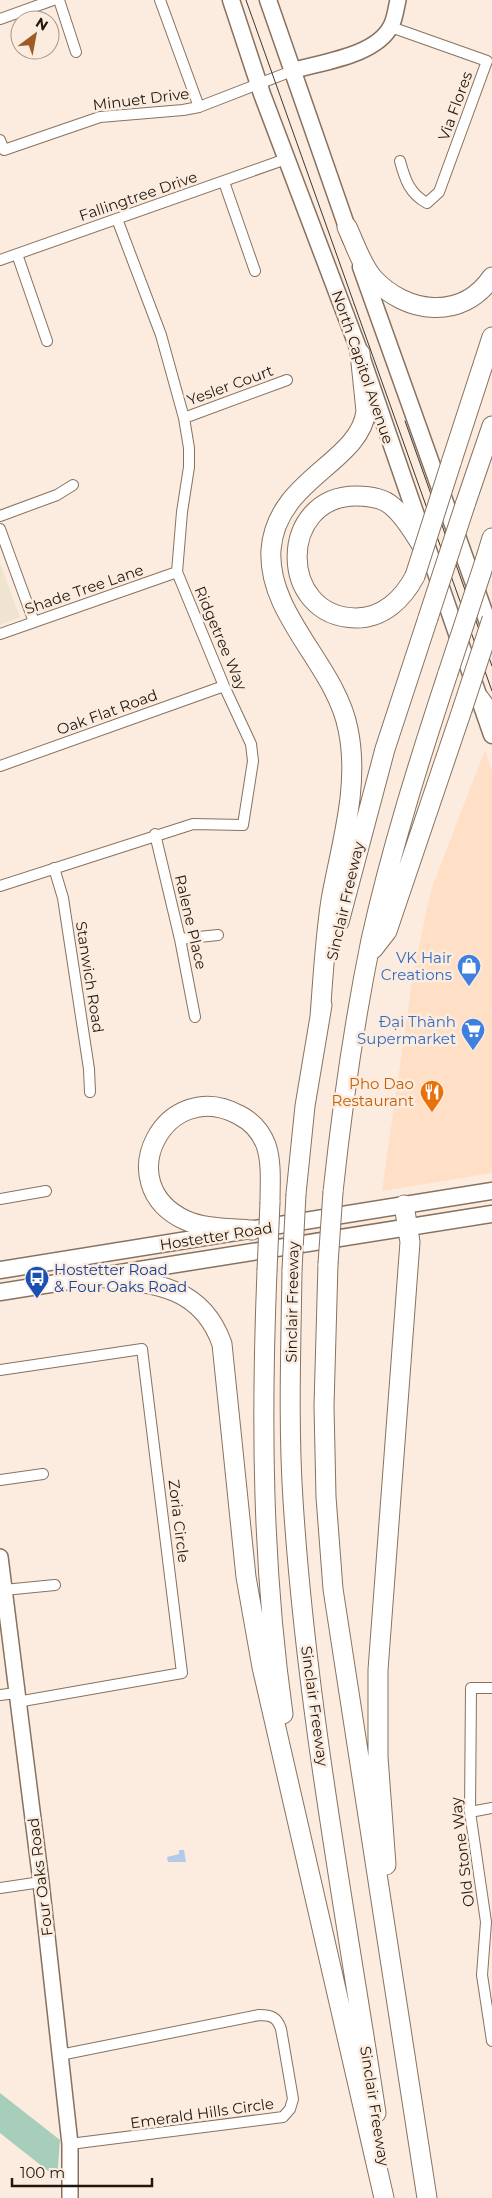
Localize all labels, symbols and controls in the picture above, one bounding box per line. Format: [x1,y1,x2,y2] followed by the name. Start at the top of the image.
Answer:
[10,10,60,60] north arrow
[32,13,51,35] text: N
[434,69,476,143] street label: Via Flores
[92,84,190,114] street label: Minuet Drive
[76,167,200,225] street label: Fallingtree Drive
[328,288,398,446] street label: North Capitol Avenue
[184,361,276,409] street label: Yesler Court
[22,560,146,618] street label: Shade Tree Lane
[191,583,252,694] street label: Ridgetree Way
[54,685,160,739] street label: Oak Flat Road
[322,839,368,962] street label: Sinclair Freeway
[171,873,211,971] street label: Ralene Place
[72,920,108,1034] street label: Stanwich Road
[381,948,452,984] place label: VK Hair Creations
[456,953,482,987] shop icon: VK Hair Creations
[357,1012,456,1048] place label: Đại Thành Supermarket
[460,1017,486,1051] supermarket icon: Đại Thành Supermarket
[332,1074,414,1110] place label: Pho Dao Restaurant
[419,1079,445,1113] restaurant icon: Pho Dao Restaurant
[158,1218,274,1254] street label: Hostetter Road
[281,1240,303,1363] street label: Sinclair Freeway
[54,1260,187,1296] place label: Hostetter Road & Four Oaks Road
[24,1265,50,1299] bus stop icon: Hostetter Road & Four Oaks Road
[164,1478,194,1564] street label: Zoria Circle
[297,1645,333,1768] street label: Sinclair Freeway
[446,1795,478,1908] street label: Old Stone Way
[23,1817,57,1937] street label: Four Oaks Road
[356,2045,394,2168] street label: Sinclair Freeway
[129,2094,275,2132] street label: Emerald Hills Circle
[12,2156,152,2188] scale bar
[20,2163,65,2182] text: 100 m

